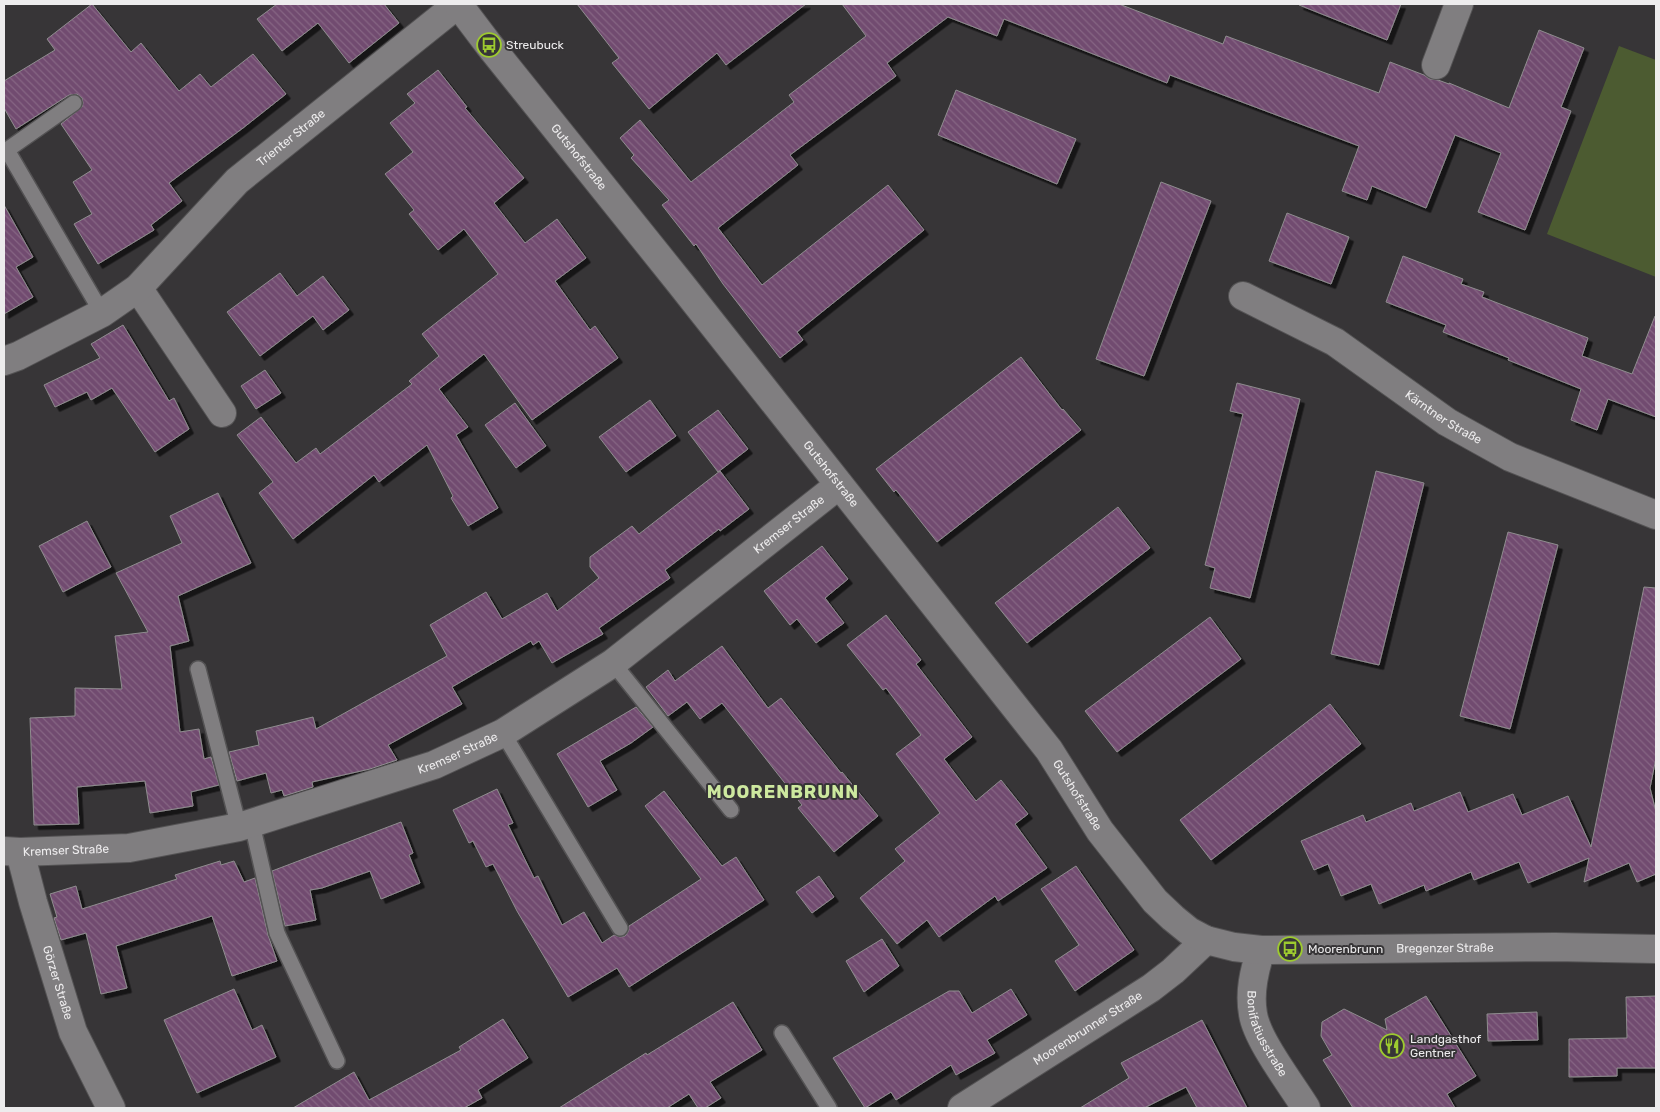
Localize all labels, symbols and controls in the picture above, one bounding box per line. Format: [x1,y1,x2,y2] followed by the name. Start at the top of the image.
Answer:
[476,32,502,58] bus stop icon: Streubuck
[506,38,565,52] place label: Streubuck
[254,106,328,169] street label: Trienter Straße
[548,121,610,193] street label: Gutshofstraße
[1402,387,1485,447] street label: Kärntner Straße
[800,438,862,510] street label: Gutshofstraße
[751,492,827,557] street label: Kremser Straße
[416,729,500,777] street label: Kremser Straße
[1050,757,1105,833] street label: Gutshofstraße
[707,781,859,803] district label: MOORENBRUNN
[23,842,110,859] street label: Kremser Straße
[1277,936,1303,962] bus stop icon: Moorenbrunn
[1396,941,1494,956] street label: Bregenzer Straße
[1308,942,1383,956] place label: Moorenbrunn
[40,944,76,1022] street label: Görzer Straße
[1031,988,1145,1068] street label: Moorenbrunner Straße
[1245,990,1290,1079] street label: Bonifatiusstraße
[1410,1032,1482,1060] place label: Landgasthof Gentner
[1379,1033,1405,1059] restaurant icon: Landgasthof Gentner

